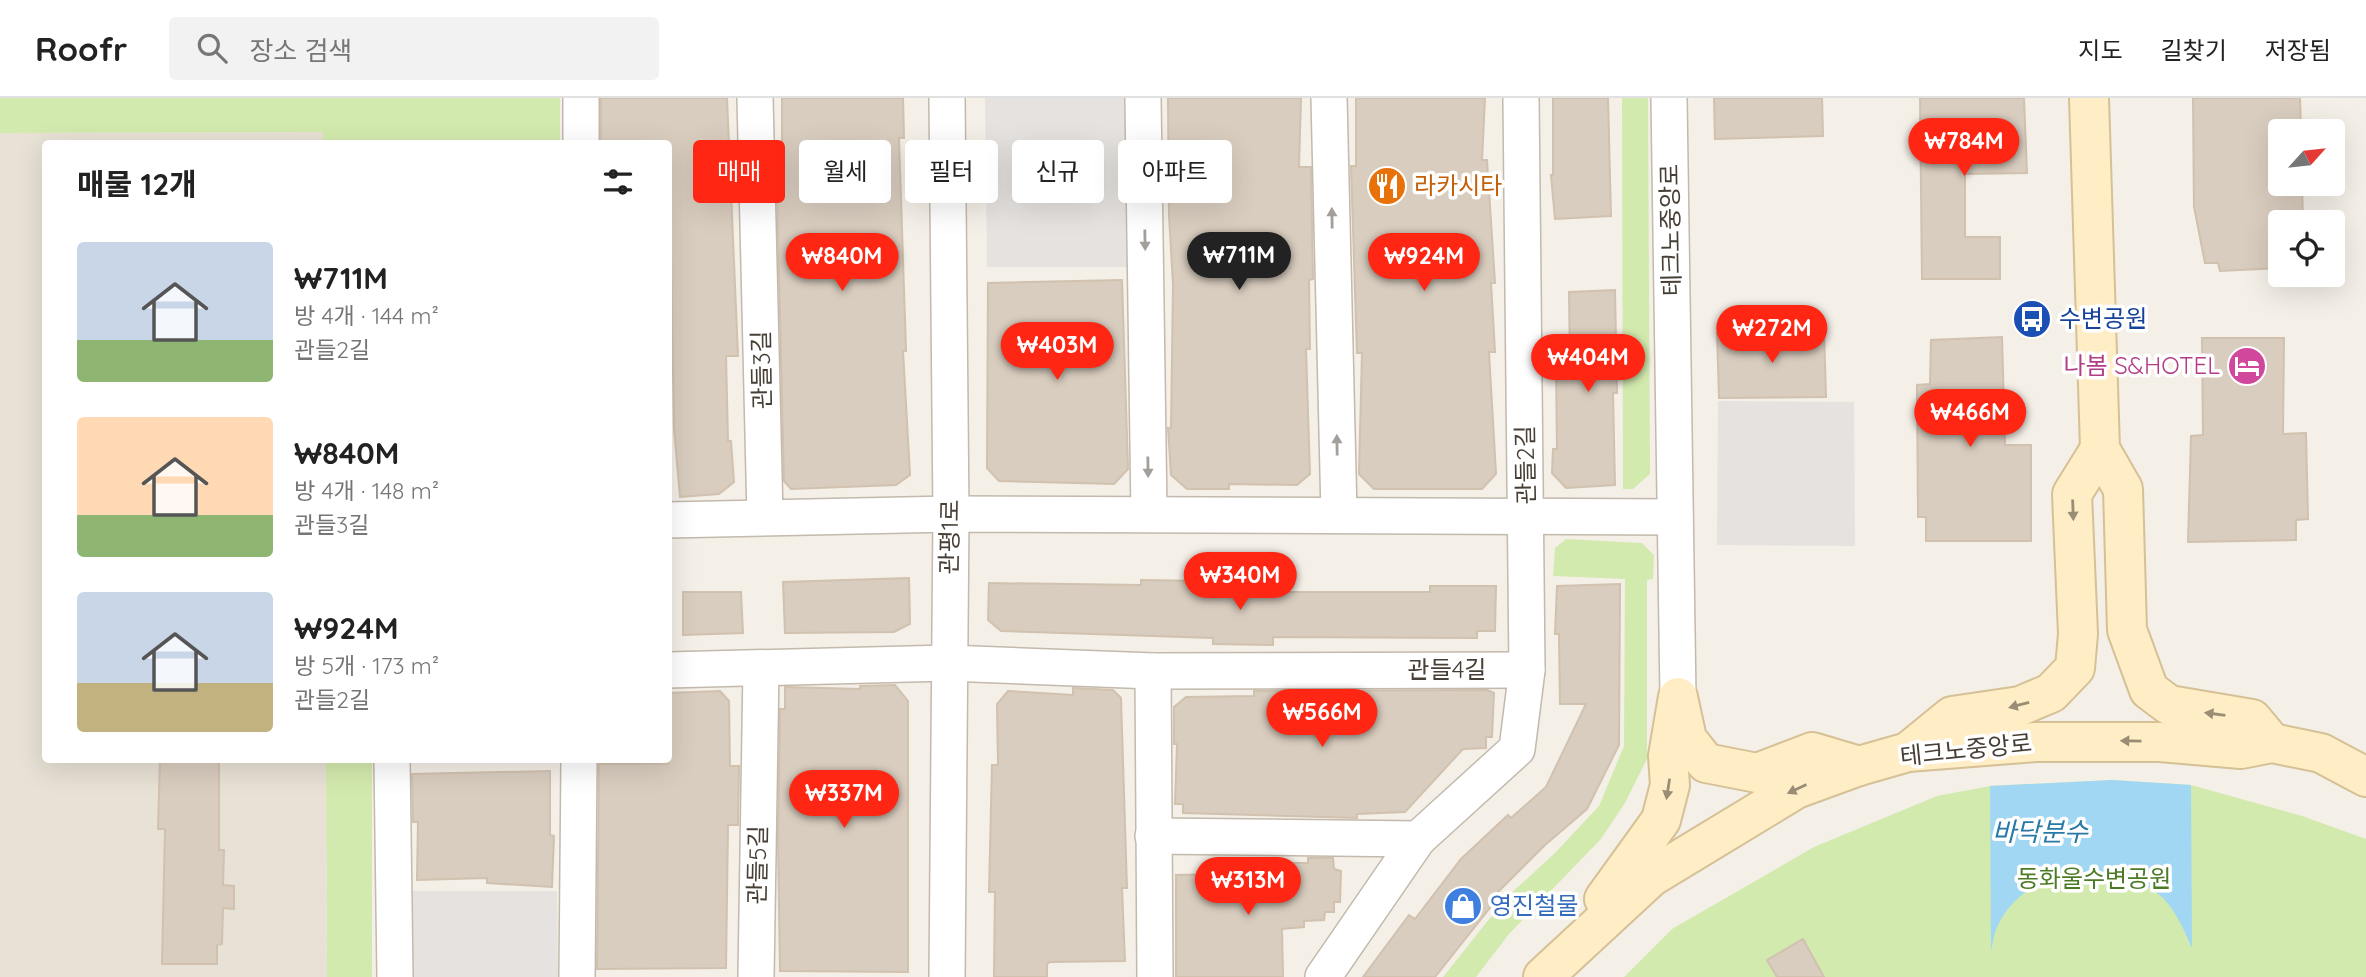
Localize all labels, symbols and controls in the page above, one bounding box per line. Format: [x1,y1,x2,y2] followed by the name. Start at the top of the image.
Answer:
[169,17,659,80] search box
[35,28,127,69] text: Roofr
[193,29,231,67] icon: search
[249,34,352,67] text: 장소 검색
[2078,35,2123,65] text: 지도
[2161,35,2227,65] text: 길찾기
[2265,35,2331,65] text: 저장됨
[1915,118,2013,178] pin: ₩784M
[2268,119,2345,196] north arrow
[2268,119,2345,287] map controls
[1924,126,2004,155] text: ₩784M
[693,140,785,203] chip: 매매
[799,140,891,203] chip: 월세
[905,140,998,203] chip: 필터
[1012,140,1104,203] chip: 신규
[1118,140,1232,203] chip: 아파트
[599,163,637,201] icon: filters
[1654,164,1686,297] street label: 테크노중앙로
[77,165,197,203] text: 매물 12개
[1366,165,1408,207] restaurant icon: 라카시타
[1414,170,1502,200] place label: 라카시타
[1326,207,1338,229] one-way arrow
[2268,210,2345,287] button: locate
[1139,229,1151,251] one-way arrow
[1190,232,1288,292] pin: ₩711M
[793,234,891,293] pin: ₩840M
[1375,234,1473,293] pin: ₩924M
[1203,240,1275,269] text: ₩711M
[802,241,882,270] text: ₩840M
[1384,241,1464,270] text: ₩924M
[294,259,388,297] text: ₩711M
[133,270,217,354] icon: home
[2011,298,2053,340] bus stop icon: 수변공원
[294,301,439,330] text: 방 4개 · 144 m²
[2059,303,2147,333] place label: 수변공원
[1723,306,1821,365] pin: ₩272M
[1732,313,1812,342] text: ₩272M
[1008,322,1106,382] pin: ₩403M
[745,330,777,410] street label: 관들3길
[1017,330,1097,359] text: ₩403M
[1539,334,1637,394] pin: ₩404M
[294,335,370,364] text: 관들2길
[1547,342,1629,371] text: ₩404M
[2226,345,2268,387] hotel icon: 나봄 S&HOTEL
[2063,350,2220,380] place label: 나봄 S&HOTEL
[1921,390,2019,449] pin: ₩466M
[1930,397,2010,426] text: ₩466M
[1509,425,1541,505] street label: 관들2길
[294,434,399,472] text: ₩840M
[1332,434,1343,456] one-way arrow
[133,445,217,529] icon: home
[1143,456,1154,478] one-way arrow
[294,476,439,505] text: 방 4개 · 148 m²
[933,499,965,575] street label: 관평1로
[2067,499,2078,521] one-way arrow
[294,510,370,539] text: 관들3길
[1191,552,1289,612] pin: ₩340M
[1200,560,1280,589] text: ₩340M
[294,609,399,647] text: ₩924M
[133,620,217,704] icon: home
[294,651,439,680] text: 방 5개 · 173 m²
[1408,654,1486,684] street label: 관들4길
[294,685,370,714] text: 관들2길
[1273,690,1371,749] pin: ₩566M
[1282,697,1362,726] text: ₩566M
[2008,700,2029,710] one-way arrow
[2204,709,2226,720] one-way arrow
[1898,727,2033,771] street label: 테크노중앙로
[2120,735,2142,747] one-way arrow
[795,770,893,830] pin: ₩337M
[805,778,883,807] text: ₩337M
[1662,778,1673,800] one-way arrow
[1787,784,1807,795] one-way arrow
[1992,815,2089,848] water label: 바닥분수
[741,825,773,905] street label: 관들5길
[1199,858,1297,917] pin: ₩313M
[2017,863,2171,893] park label: 동화울수변공원
[1211,865,1285,894] text: ₩313M
[1442,885,1484,927] shop icon: 영진철물
[1490,890,1578,920] place label: 영진철물

